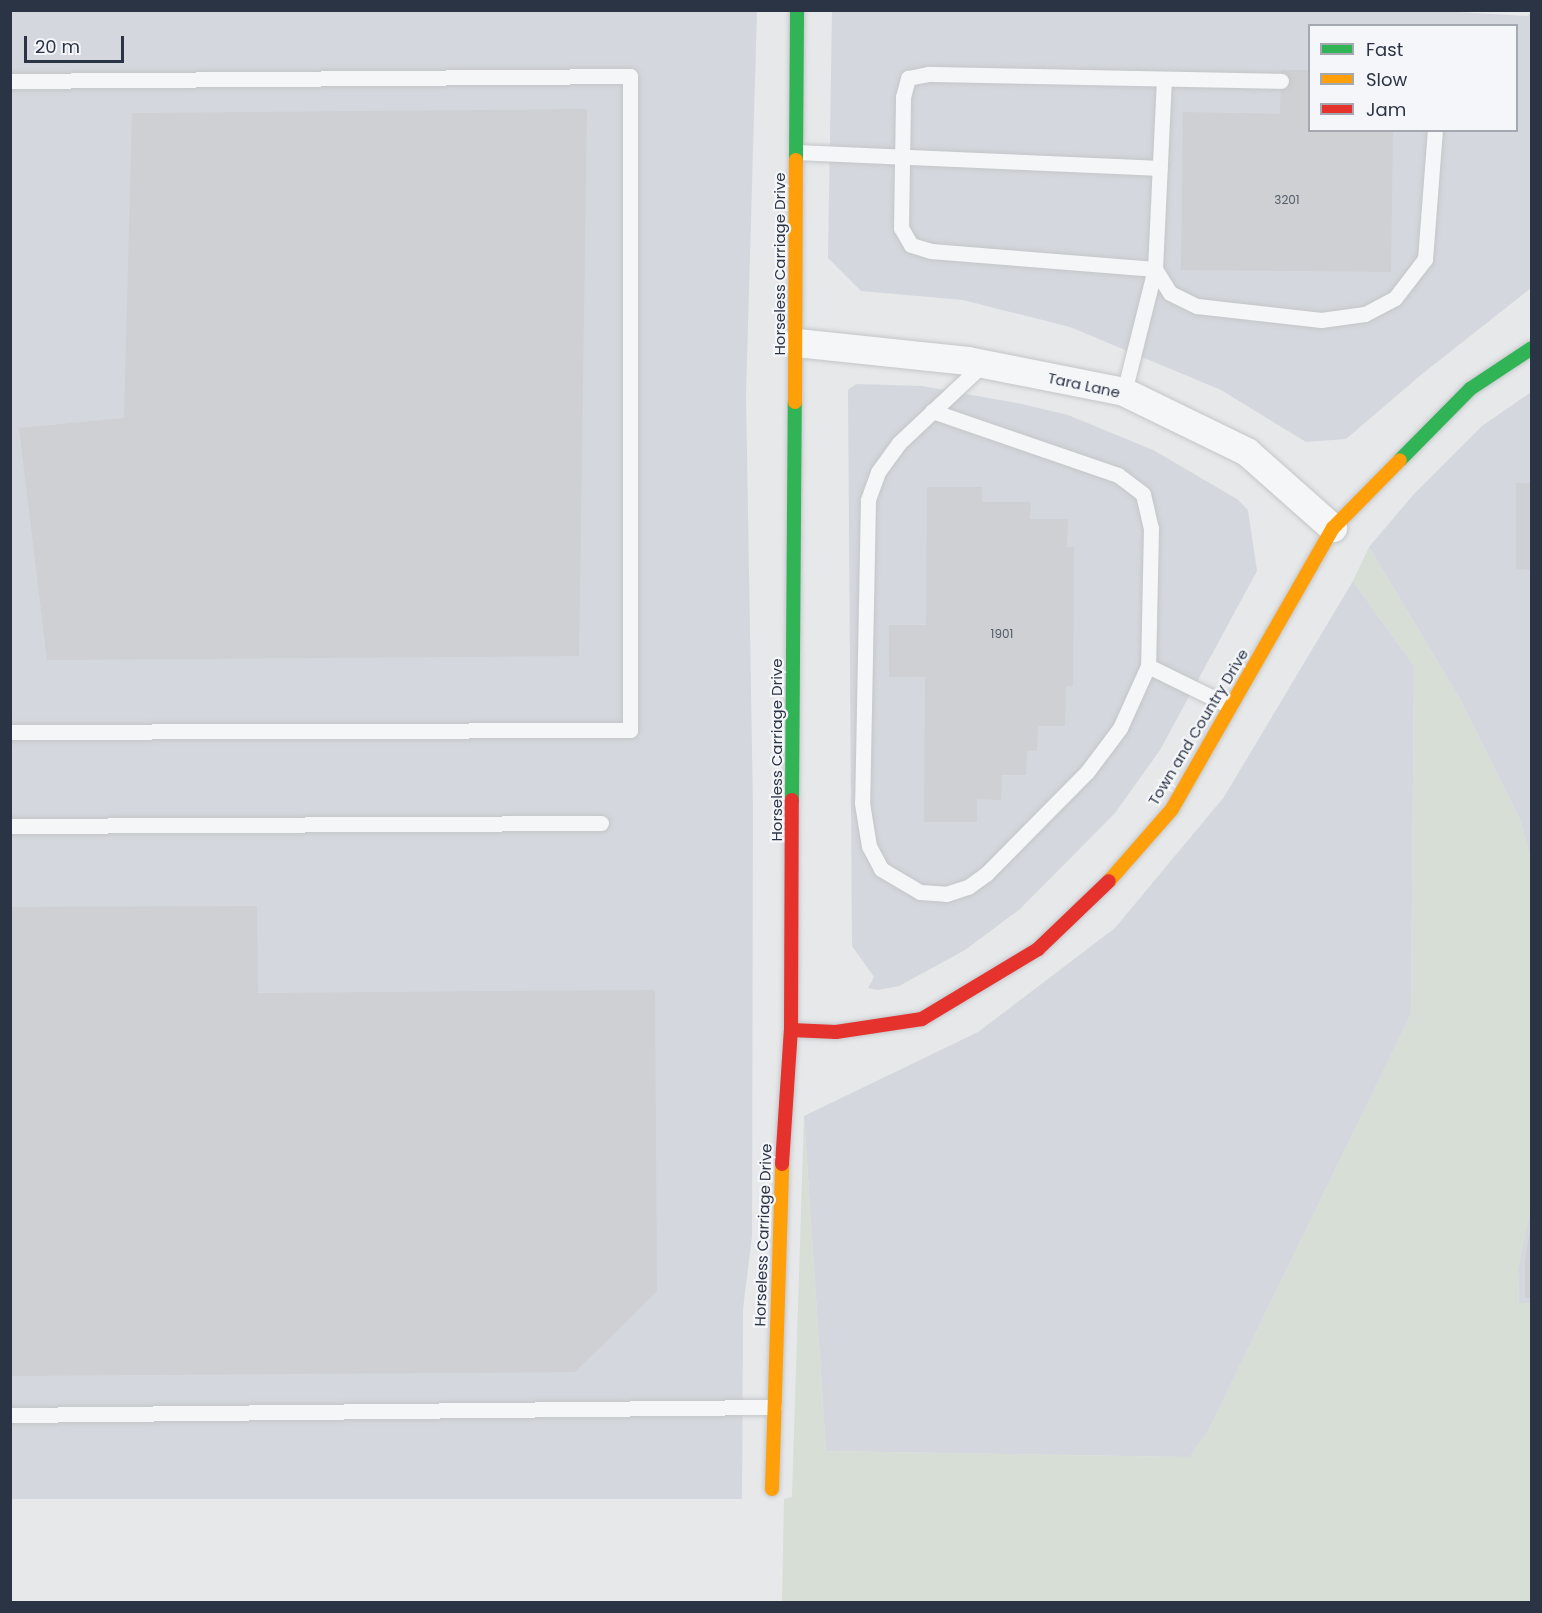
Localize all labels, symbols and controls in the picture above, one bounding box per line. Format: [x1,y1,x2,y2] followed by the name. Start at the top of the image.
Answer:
[27,24,128,62] scale bar
[1308,24,1518,132] legend
[35,34,80,59] text: 20 m
[1366,37,1403,62] text: Fast
[1366,67,1407,92] text: Slow
[1366,97,1406,122] text: Jam
[771,172,789,356] street label: Horseless Carriage Drive
[1274,193,1300,207] house number: 3201
[1046,369,1122,401] street label: Tara Lane
[991,627,1013,641] house number: 1901
[1144,646,1252,808] street label: Town and Country Drive
[768,658,786,842] street label: Horseless Carriage Drive
[751,1143,775,1327] street label: Horseless Carriage Drive

